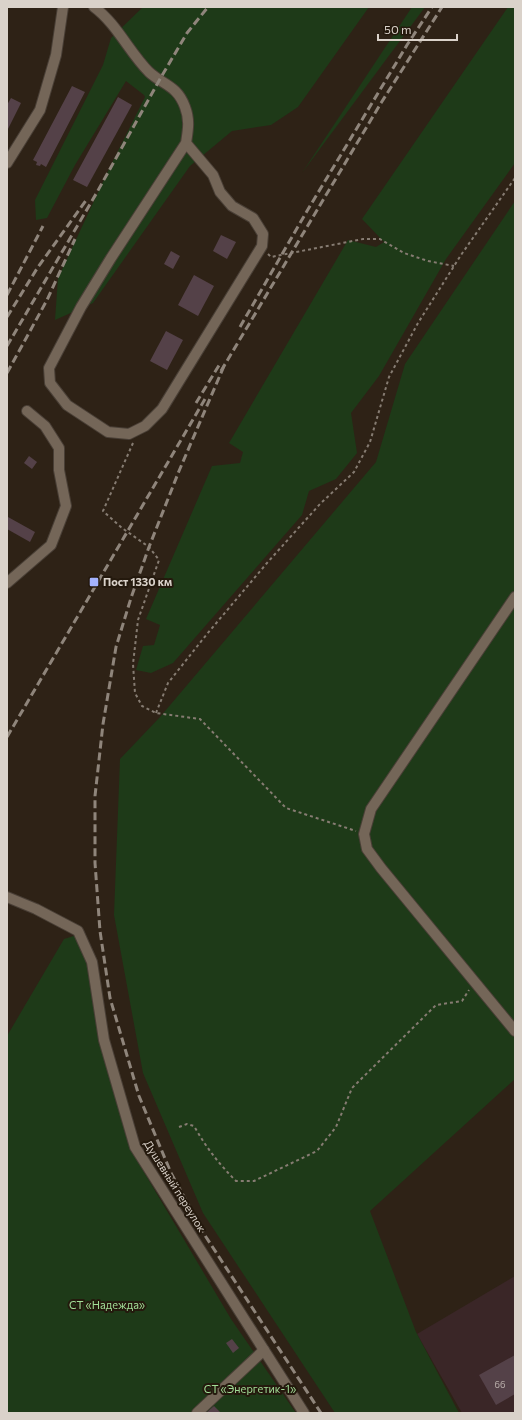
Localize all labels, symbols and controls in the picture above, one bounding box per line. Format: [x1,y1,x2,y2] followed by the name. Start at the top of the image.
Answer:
[378,16,457,42] scale bar
[384,22,412,36] text: 50 m
[103,575,172,588] place label: Пост 1330 км
[88,576,100,588] marker: Пост 1330 км
[142,1137,209,1234] street label: Душевный переулок
[69,1298,145,1311] park label: СТ «Надежда»
[495,1379,505,1390] house number: 66
[204,1382,296,1395] park label: СТ «Энергетик-1»

